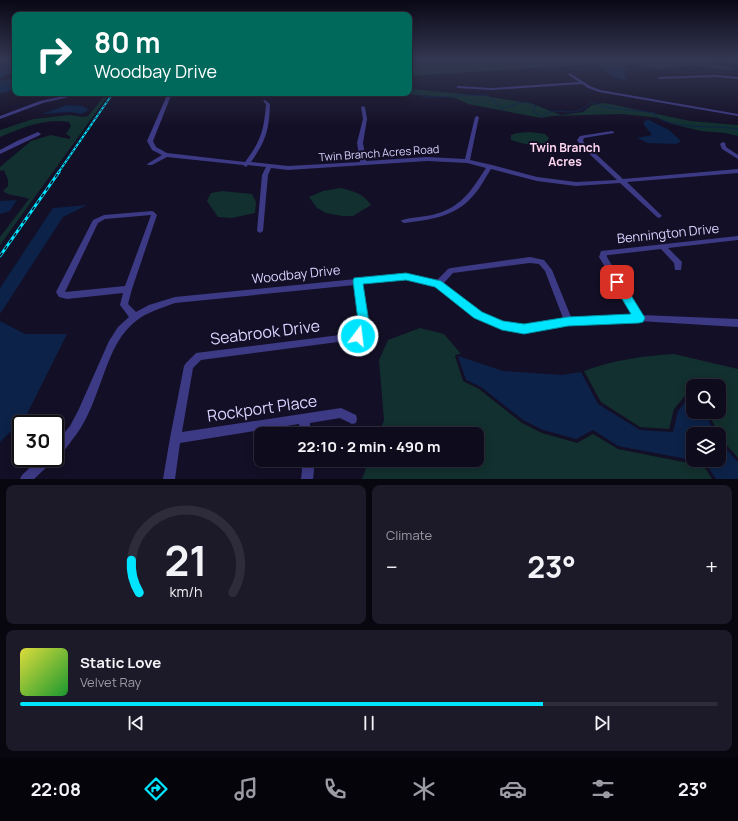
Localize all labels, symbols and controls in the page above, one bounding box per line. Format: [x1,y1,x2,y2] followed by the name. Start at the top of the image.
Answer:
[94,23,160,61] text: 80 m
[28,28,80,80] icon: right
[94,59,217,83] text: Woodbay Drive
[530,139,600,170] district label: Twin Branch Acres
[318,141,440,164] street label: Twin Branch Acres Road
[616,219,720,247] street label: Bennington Drive
[251,260,342,288] street label: Woodbay Drive
[600,265,634,299] pin
[606,271,628,293] icon: arrive
[209,314,321,350] street label: Seabrook Drive
[337,315,379,357] position arrow
[686,379,726,467] map controls
[686,379,726,419] button: search
[206,389,318,427] street label: Rockport Place
[12,415,64,467] speed limit sign: 30
[686,427,726,467] button: layers
[298,436,440,457] text: 22:10 · 2 min · 490 m
[386,526,432,544] text: Climate
[165,531,208,587] text: 21
[527,546,576,587] text: 23°
[386,552,398,582] text: −
[705,552,718,582] text: +
[169,581,203,600] text: km/h
[80,652,161,673] text: Static Love
[80,673,141,691] text: Velvet Ray
[125,712,147,734] icon: previous
[358,712,380,734] icon: pause
[591,712,613,734] icon: next
[142,775,170,803] icon: directions
[232,775,260,803] icon: music
[321,775,349,803] icon: phone
[410,775,438,803] icon: climate
[499,775,527,803] icon: car
[589,775,617,803] icon: filters
[31,777,81,801] text: 22:08
[678,777,707,801] text: 23°

